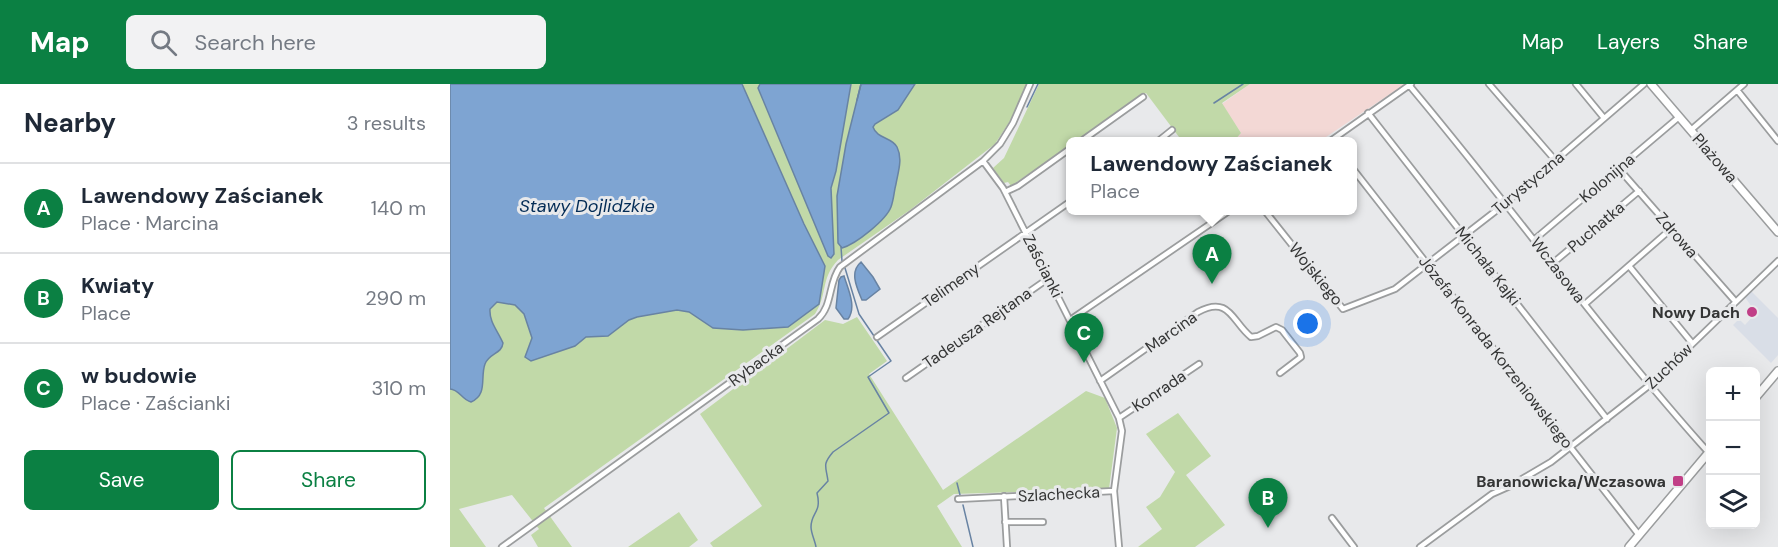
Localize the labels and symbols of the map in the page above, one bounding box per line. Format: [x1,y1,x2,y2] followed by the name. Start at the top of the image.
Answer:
[1688,129,1742,187] street label: Plażowa
[1487,147,1569,219] street label: Turystyczna
[1575,149,1639,207] street label: Kolonijna
[519,194,655,218] water label: Stawy Dojlidzkie
[1563,197,1629,257] street label: Puchatka
[1651,208,1703,262] street label: Zdrowa
[1451,222,1525,310] street label: Michała Kajki
[1018,231,1068,301] street label: Zaścianki
[1526,233,1590,307] street label: Wczasowa
[1192,234,1232,284] pin: A
[1284,238,1348,310] street label: Wojskiego
[1414,251,1578,453] street label: Józefa Konrada Korzeniowskiego
[918,258,984,312] street label: Telimeny
[919,283,1035,373] street label: Tadeusza Rejtana
[1652,302,1740,323] place label: Nowy Dach
[1745,305,1759,319] marker: Nowy Dach
[1141,307,1201,357] street label: Marcina
[1293,309,1322,338] your location
[1064,314,1104,363] pin: C
[724,337,788,391] street label: Rybacka
[1641,338,1697,394] street label: Zuchów
[1128,365,1190,417] street label: Konrada
[1476,471,1666,492] place label: Baranowicka/Wczasowa
[1671,474,1685,488] marker: Baranowicka/Wczasowa
[1248,478,1288,528] pin: B
[1017,481,1101,507] street label: Szlachecka

